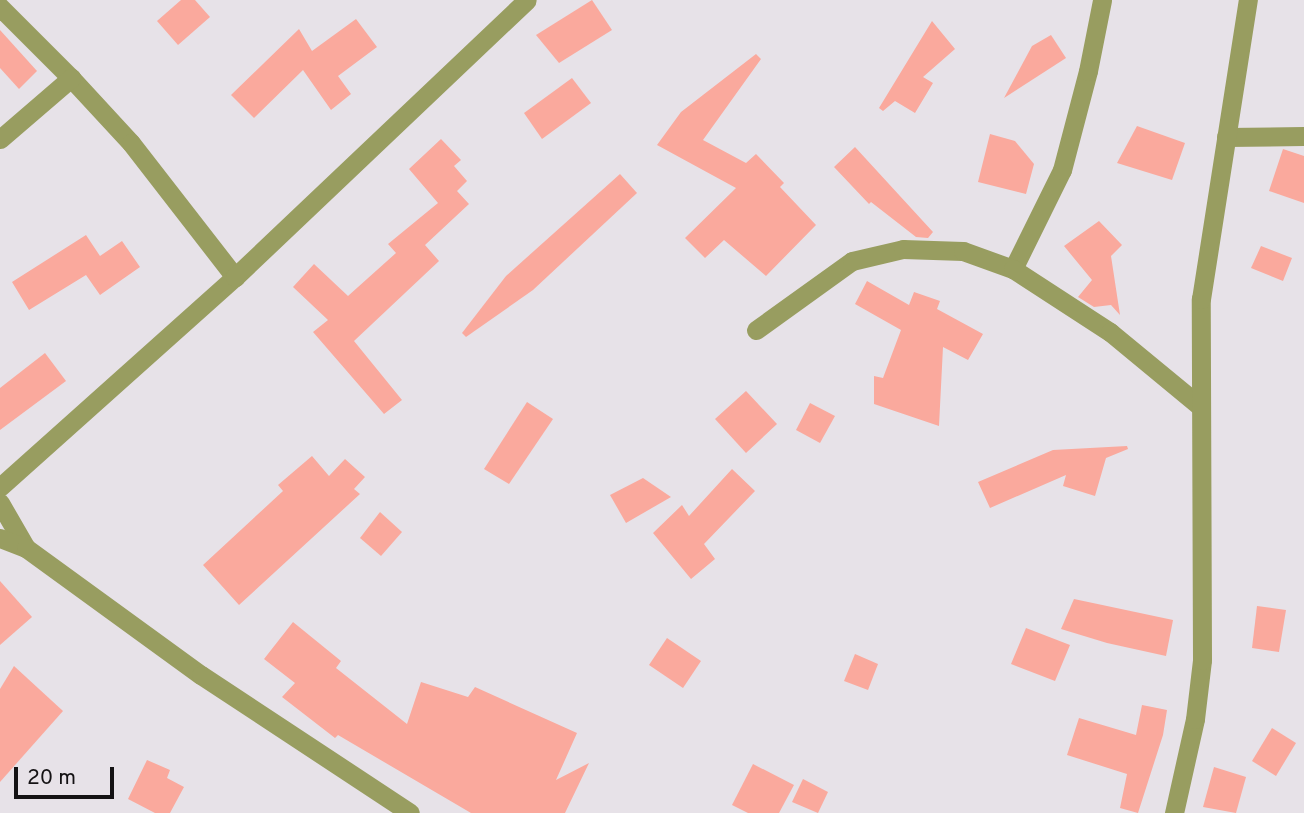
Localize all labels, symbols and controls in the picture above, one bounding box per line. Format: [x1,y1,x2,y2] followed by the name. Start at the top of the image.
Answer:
[18,754,117,798] scale bar
[27,765,76,792] text: 20 m

